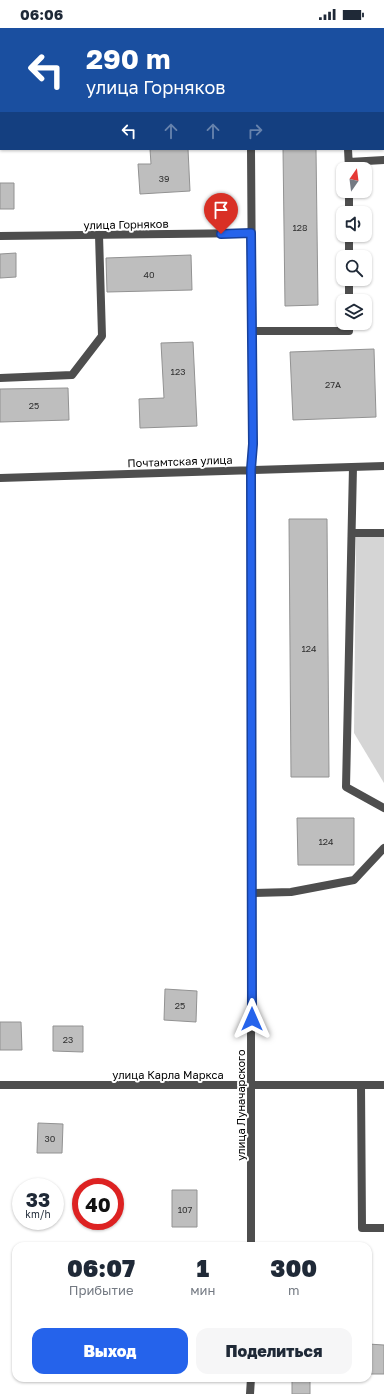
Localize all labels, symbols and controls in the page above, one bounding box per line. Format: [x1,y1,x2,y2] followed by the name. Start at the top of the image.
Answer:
[20,5,63,23] text: 06:06
[86,42,171,75] text: 290 m
[20,44,72,96] icon: left
[86,76,225,98] text: улица Горняков
[118,120,140,142] icon: left
[160,120,182,142] icon: ahead
[202,120,224,142] icon: ahead
[244,120,266,142] icon: right
[336,162,372,198] north arrow
[336,162,372,330] map controls
[159,173,169,184] house number: 39
[204,193,238,234] pin
[210,199,232,221] icon: arrive
[336,206,372,242] button: sound
[83,217,169,231] street label: улица Горняков
[292,222,308,233] house number: 128
[336,250,372,286] button: search
[143,269,155,280] house number: 40
[336,294,372,330] button: layers
[171,366,185,377] house number: 123
[325,379,341,390] house number: 27А
[29,400,39,411] house number: 25
[127,453,233,469] street label: Почтамтская улица
[301,643,317,654] house number: 124
[318,836,334,847] house number: 124
[231,998,273,1040] position arrow
[175,1000,185,1011] house number: 25
[63,1034,73,1045] house number: 23
[234,1049,247,1161] street label: улица Луначарского
[112,1068,224,1081] street label: улица Карла Маркса
[45,1133,56,1144] house number: 30
[72,1178,124,1230] speed limit sign: 40
[26,1187,50,1211] text: 33
[178,1204,193,1215] house number: 107
[25,1208,51,1220] text: km/h
[67,1253,135,1282] text: 06:07
[196,1253,209,1282] text: 1
[270,1253,317,1282] text: 300
[69,1282,133,1298] text: Прибытие
[190,1282,215,1298] text: мин
[288,1282,299,1298] text: m
[32,1328,188,1374] button: Выход
[196,1328,352,1374] button: Поделиться

